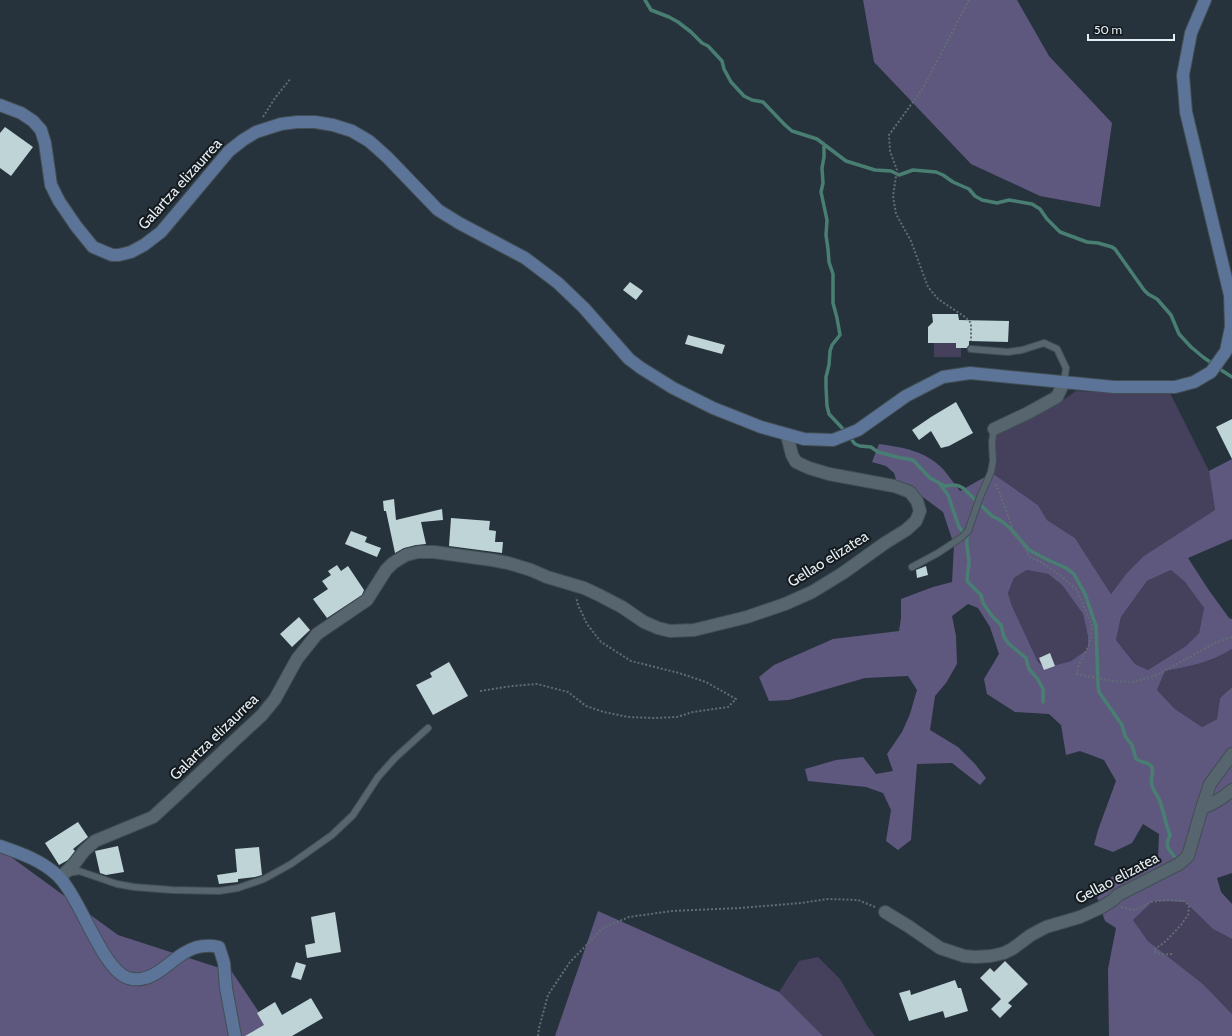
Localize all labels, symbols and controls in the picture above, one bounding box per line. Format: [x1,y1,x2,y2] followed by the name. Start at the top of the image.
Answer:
[1088,16,1174,42] scale bar
[1094,22,1122,37] text: 50 m
[134,134,226,233] street label: Galartza elizaurrea
[784,527,872,591] street label: Gellao elizatea
[166,690,263,784] street label: Galartza elizaurrea
[1072,848,1163,908] street label: Gellao elizatea

